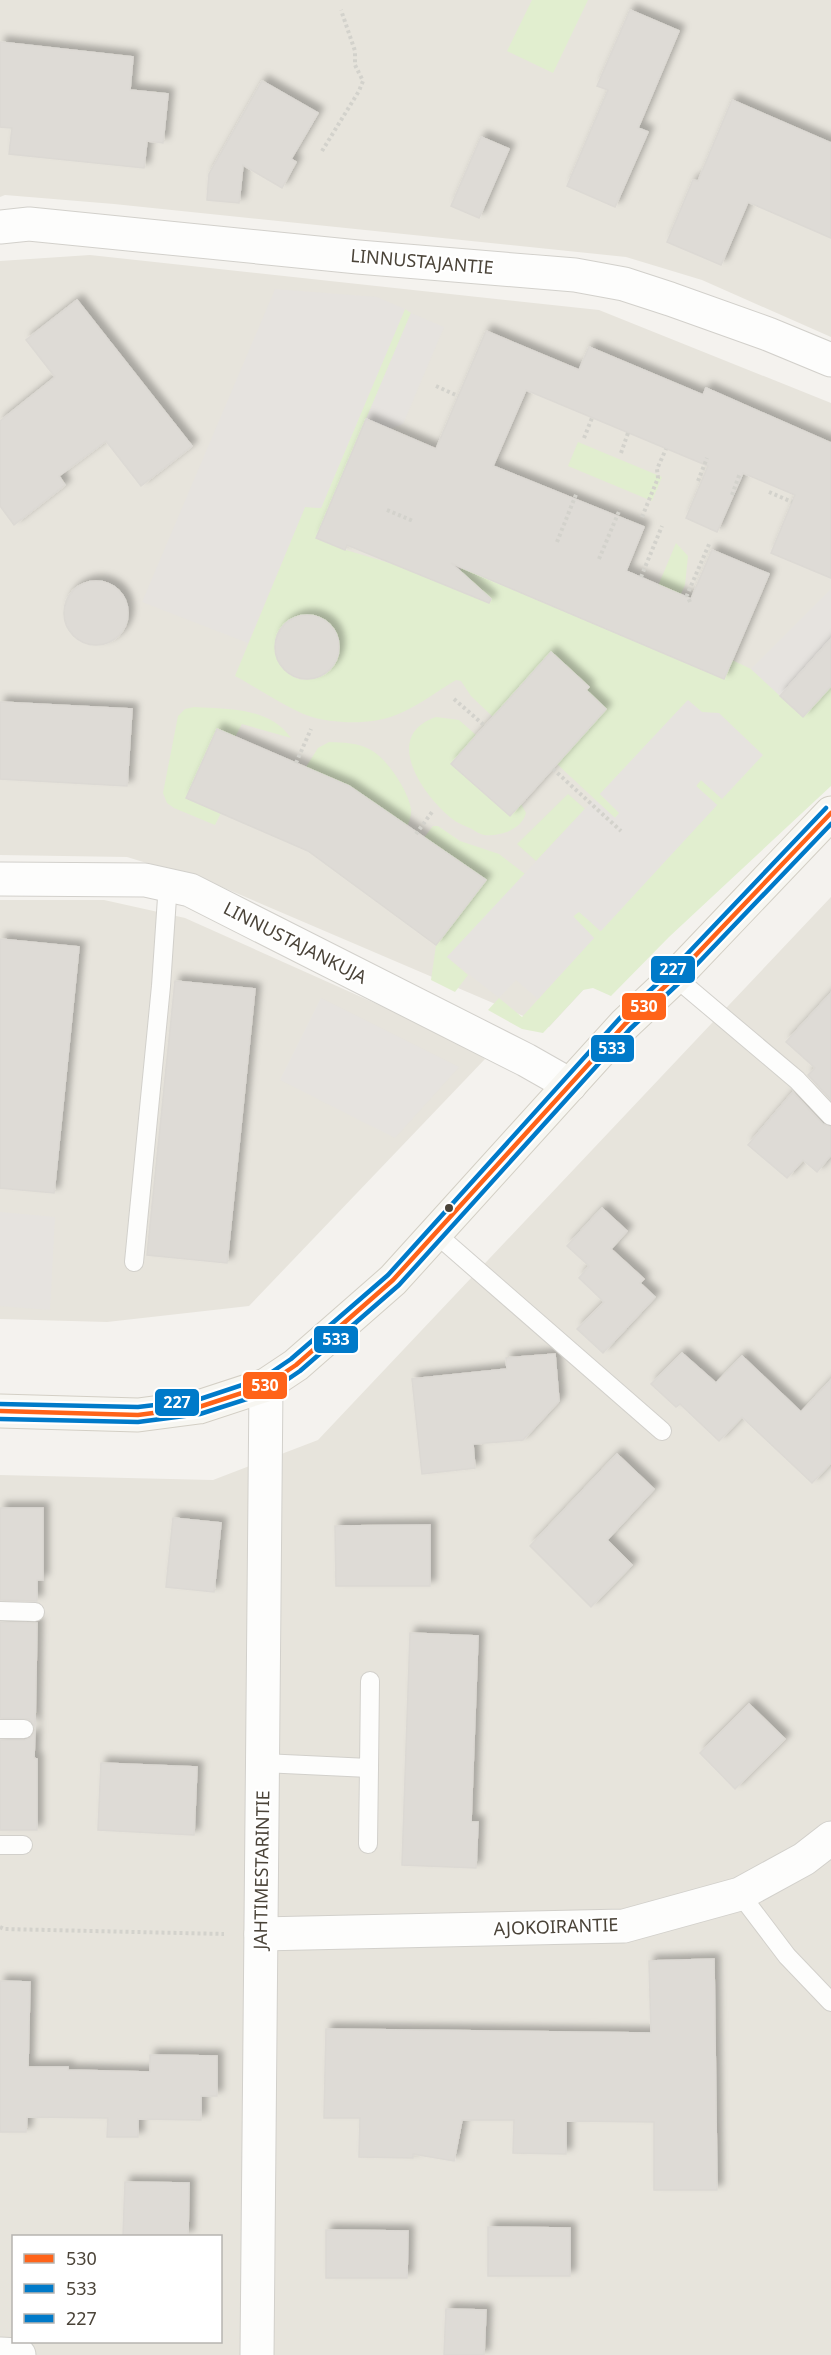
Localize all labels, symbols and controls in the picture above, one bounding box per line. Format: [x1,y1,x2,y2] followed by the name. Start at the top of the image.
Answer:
[350,243,495,279] street label: LINNUSTAJANTIE
[220,896,372,989] street label: LINNUSTAJANKUJA
[650,955,696,984] line badge: 227
[659,958,687,980] text: 227
[621,992,667,1021] line badge: 530
[630,995,658,1017] text: 530
[590,1034,635,1063] line badge: 533
[598,1037,626,1059] text: 533
[443,1202,455,1214] unlabelled marker
[313,1325,359,1354] line badge: 533
[322,1328,350,1350] text: 533
[242,1371,288,1400] line badge: 530
[251,1374,279,1396] text: 530
[154,1388,200,1417] line badge: 227
[163,1391,191,1413] text: 227
[248,1790,274,1952] street label: JAHTIMESTARINTIE
[493,1912,619,1940] street label: AJOKOIRANTIE
[12,2235,222,2343] legend
[66,2246,97,2270] text: 530
[66,2276,97,2300] text: 533
[66,2306,97,2330] text: 227

